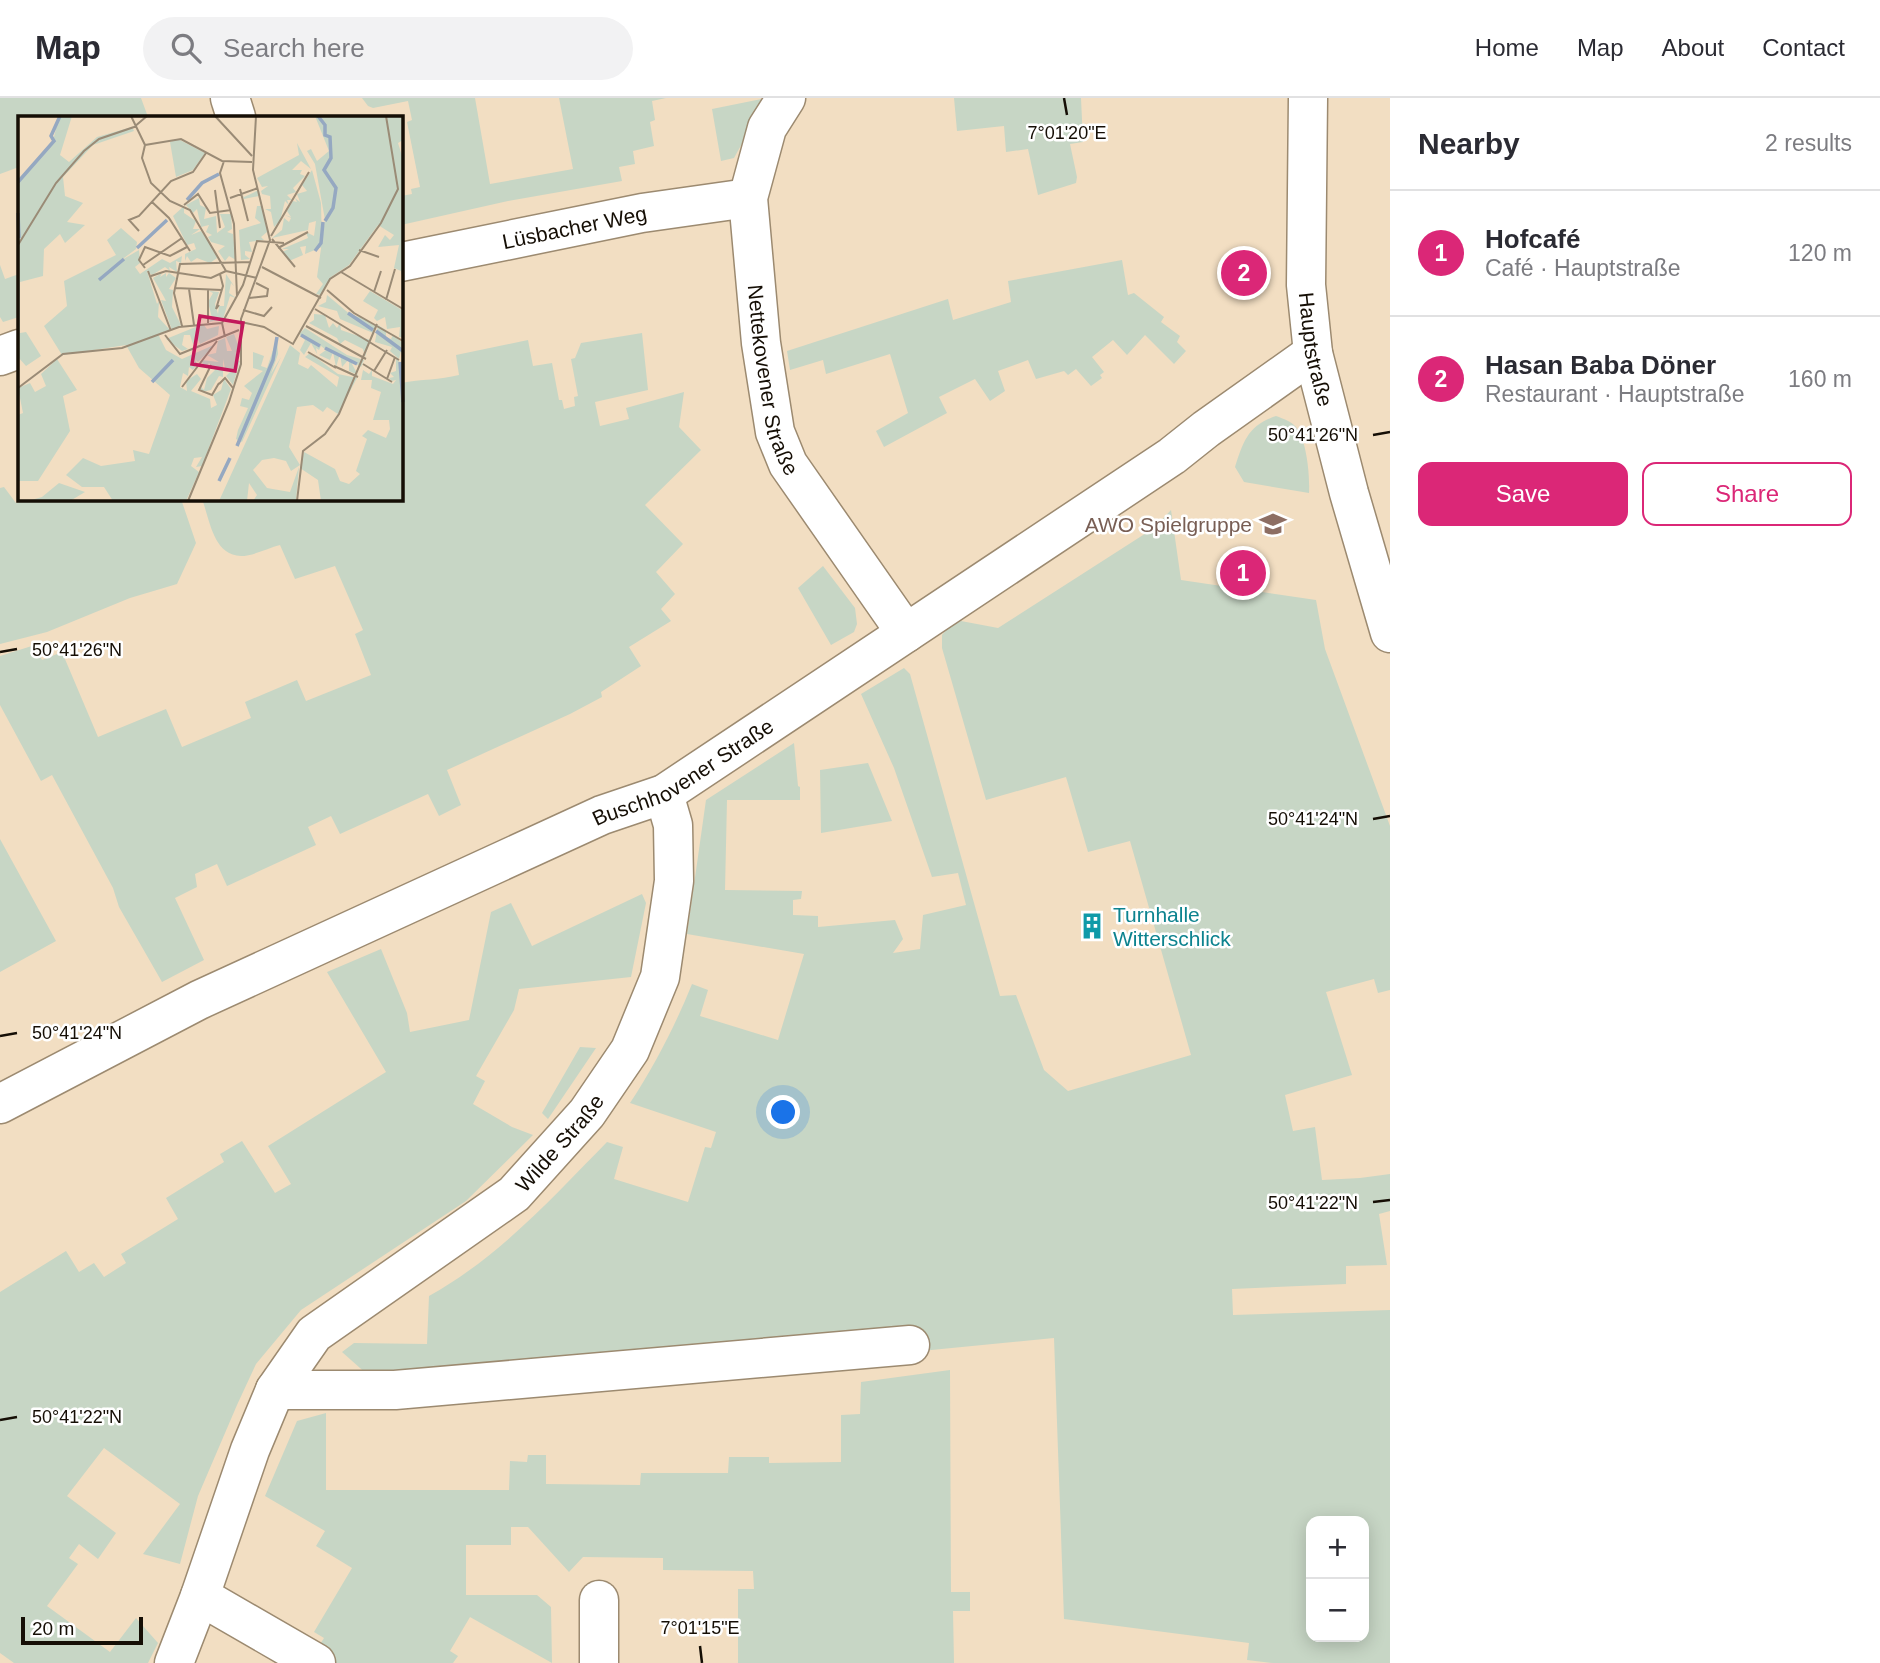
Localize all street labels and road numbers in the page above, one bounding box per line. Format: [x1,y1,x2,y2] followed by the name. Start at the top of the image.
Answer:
[500,201,649,253] street label: Lüsbacher Weg
[744,284,804,479] street label: Nettekovener Straße
[1295,291,1338,409] street label: Hauptstraße
[588,713,777,829] street label: Buschhovener Straße
[511,1090,608,1196] street label: Wilde Straße

